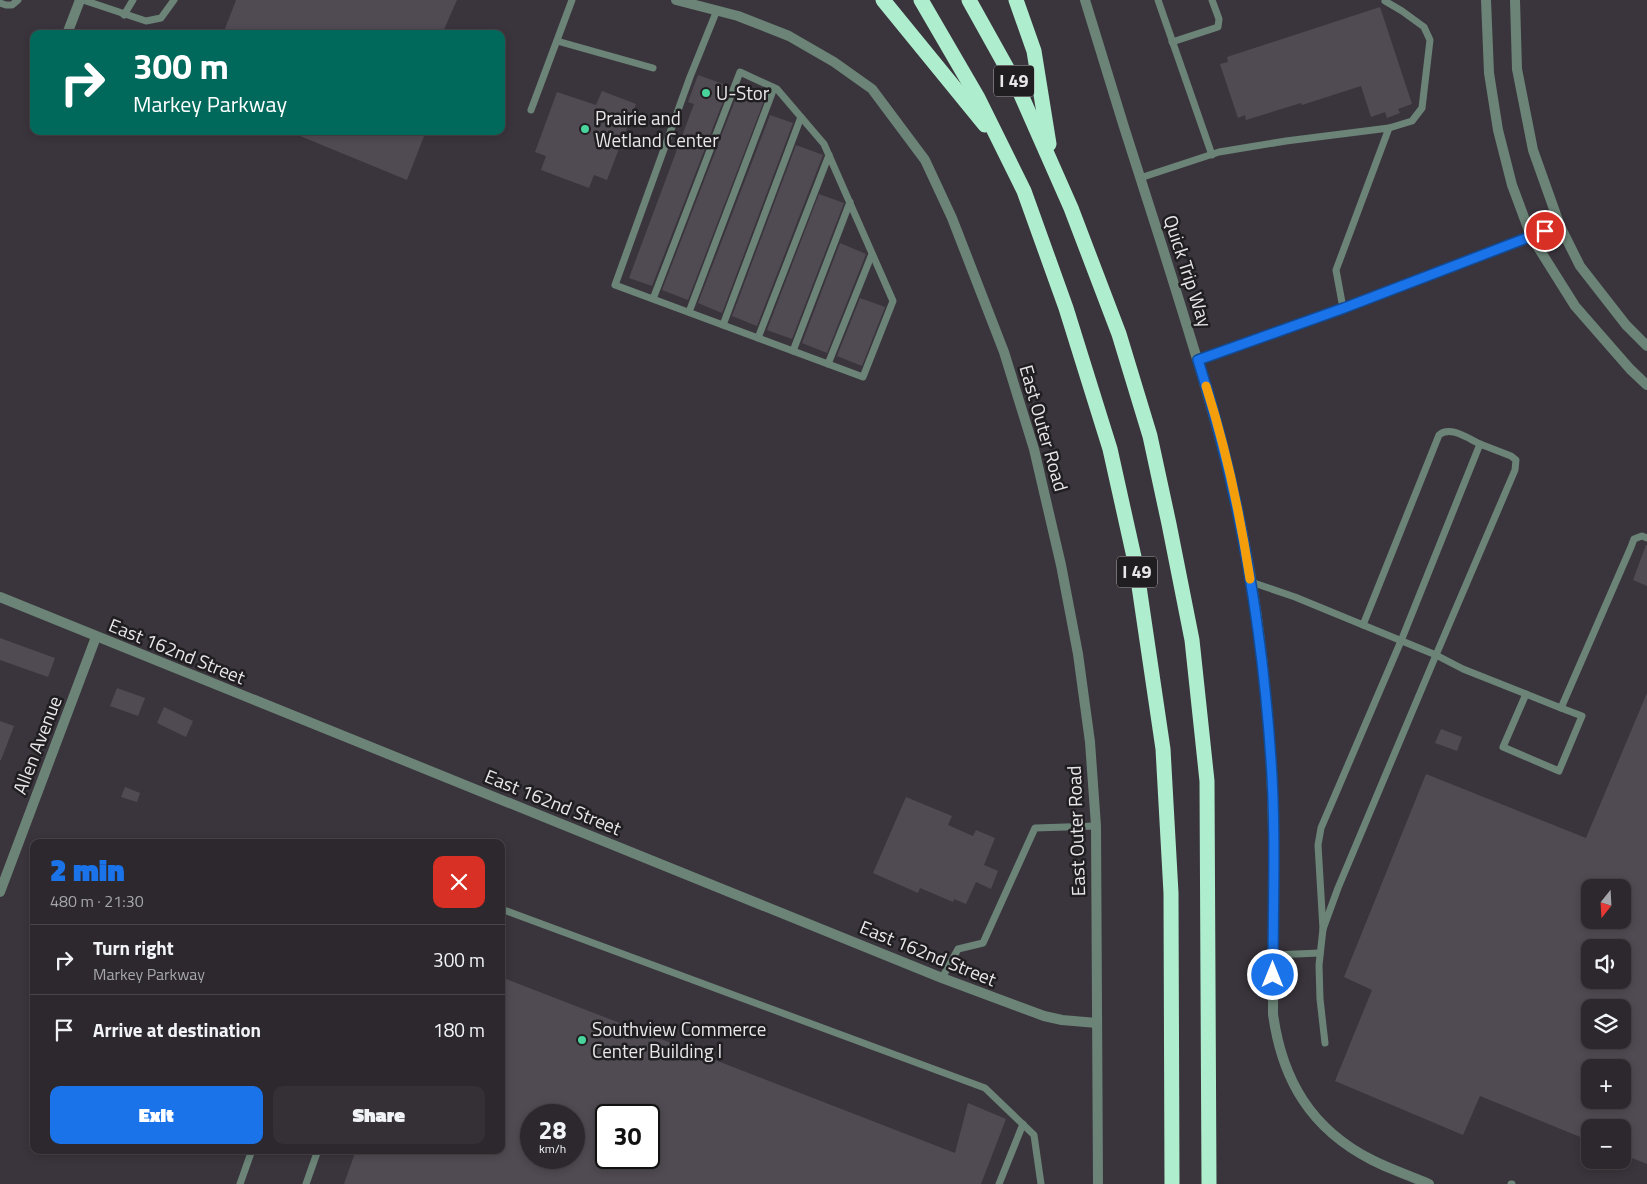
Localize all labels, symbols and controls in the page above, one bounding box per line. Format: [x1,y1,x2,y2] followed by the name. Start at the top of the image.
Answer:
[133,39,229,93] text: 300 m
[50,50,115,115] icon: right
[994,66,1034,96] road number: I 49
[716,78,770,107] place label: U-Stor
[133,87,287,121] text: Markey Parkway
[700,87,712,99] marker: U-Stor
[595,103,719,154] place label: Prairie and Wetland Center
[579,123,591,135] marker: Prairie and Wetland Center
[1524,210,1566,252] pin
[1157,211,1220,331] street label: Quick Trip Way
[1531,217,1559,245] icon: arrive
[1013,361,1076,495] street label: East Outer Road
[1117,556,1157,588] road number: I 49
[105,610,250,691] street label: East 162nd Street
[4,691,69,798] street label: Allen Avenue
[481,761,626,842] street label: East 162nd Street
[1059,765,1092,897] street label: East Outer Road
[50,847,125,893] text: 2 min
[433,856,485,908] button: close
[1581,879,1631,929] north arrow
[1581,879,1631,1169] map controls
[50,889,144,913] text: 480 m · 21:30
[856,912,1001,993] street label: East 162nd Street
[93,933,174,962] text: Turn right
[1581,939,1631,989] button: sound
[433,945,485,974] text: 300 m
[50,946,78,974] icon: right
[1246,948,1298,1000] position arrow
[93,962,205,986] text: Markey Parkway
[1581,999,1631,1049] button: layers
[592,1014,766,1065] place label: Southview Commerce Center Building I
[93,1015,261,1044] text: Arrive at destination
[433,1015,485,1044] text: 180 m
[50,1016,78,1044] icon: arrive
[576,1034,588,1046] marker: Southview Commerce Center Building I
[1581,1059,1631,1109] button: +
[50,1086,263,1144] button: Exit
[273,1086,485,1144] button: Share
[595,1104,660,1169] speed limit sign: 30
[538,1111,567,1149] text: 28
[1581,1119,1631,1169] button: −
[539,1139,566,1158] text: km/h

